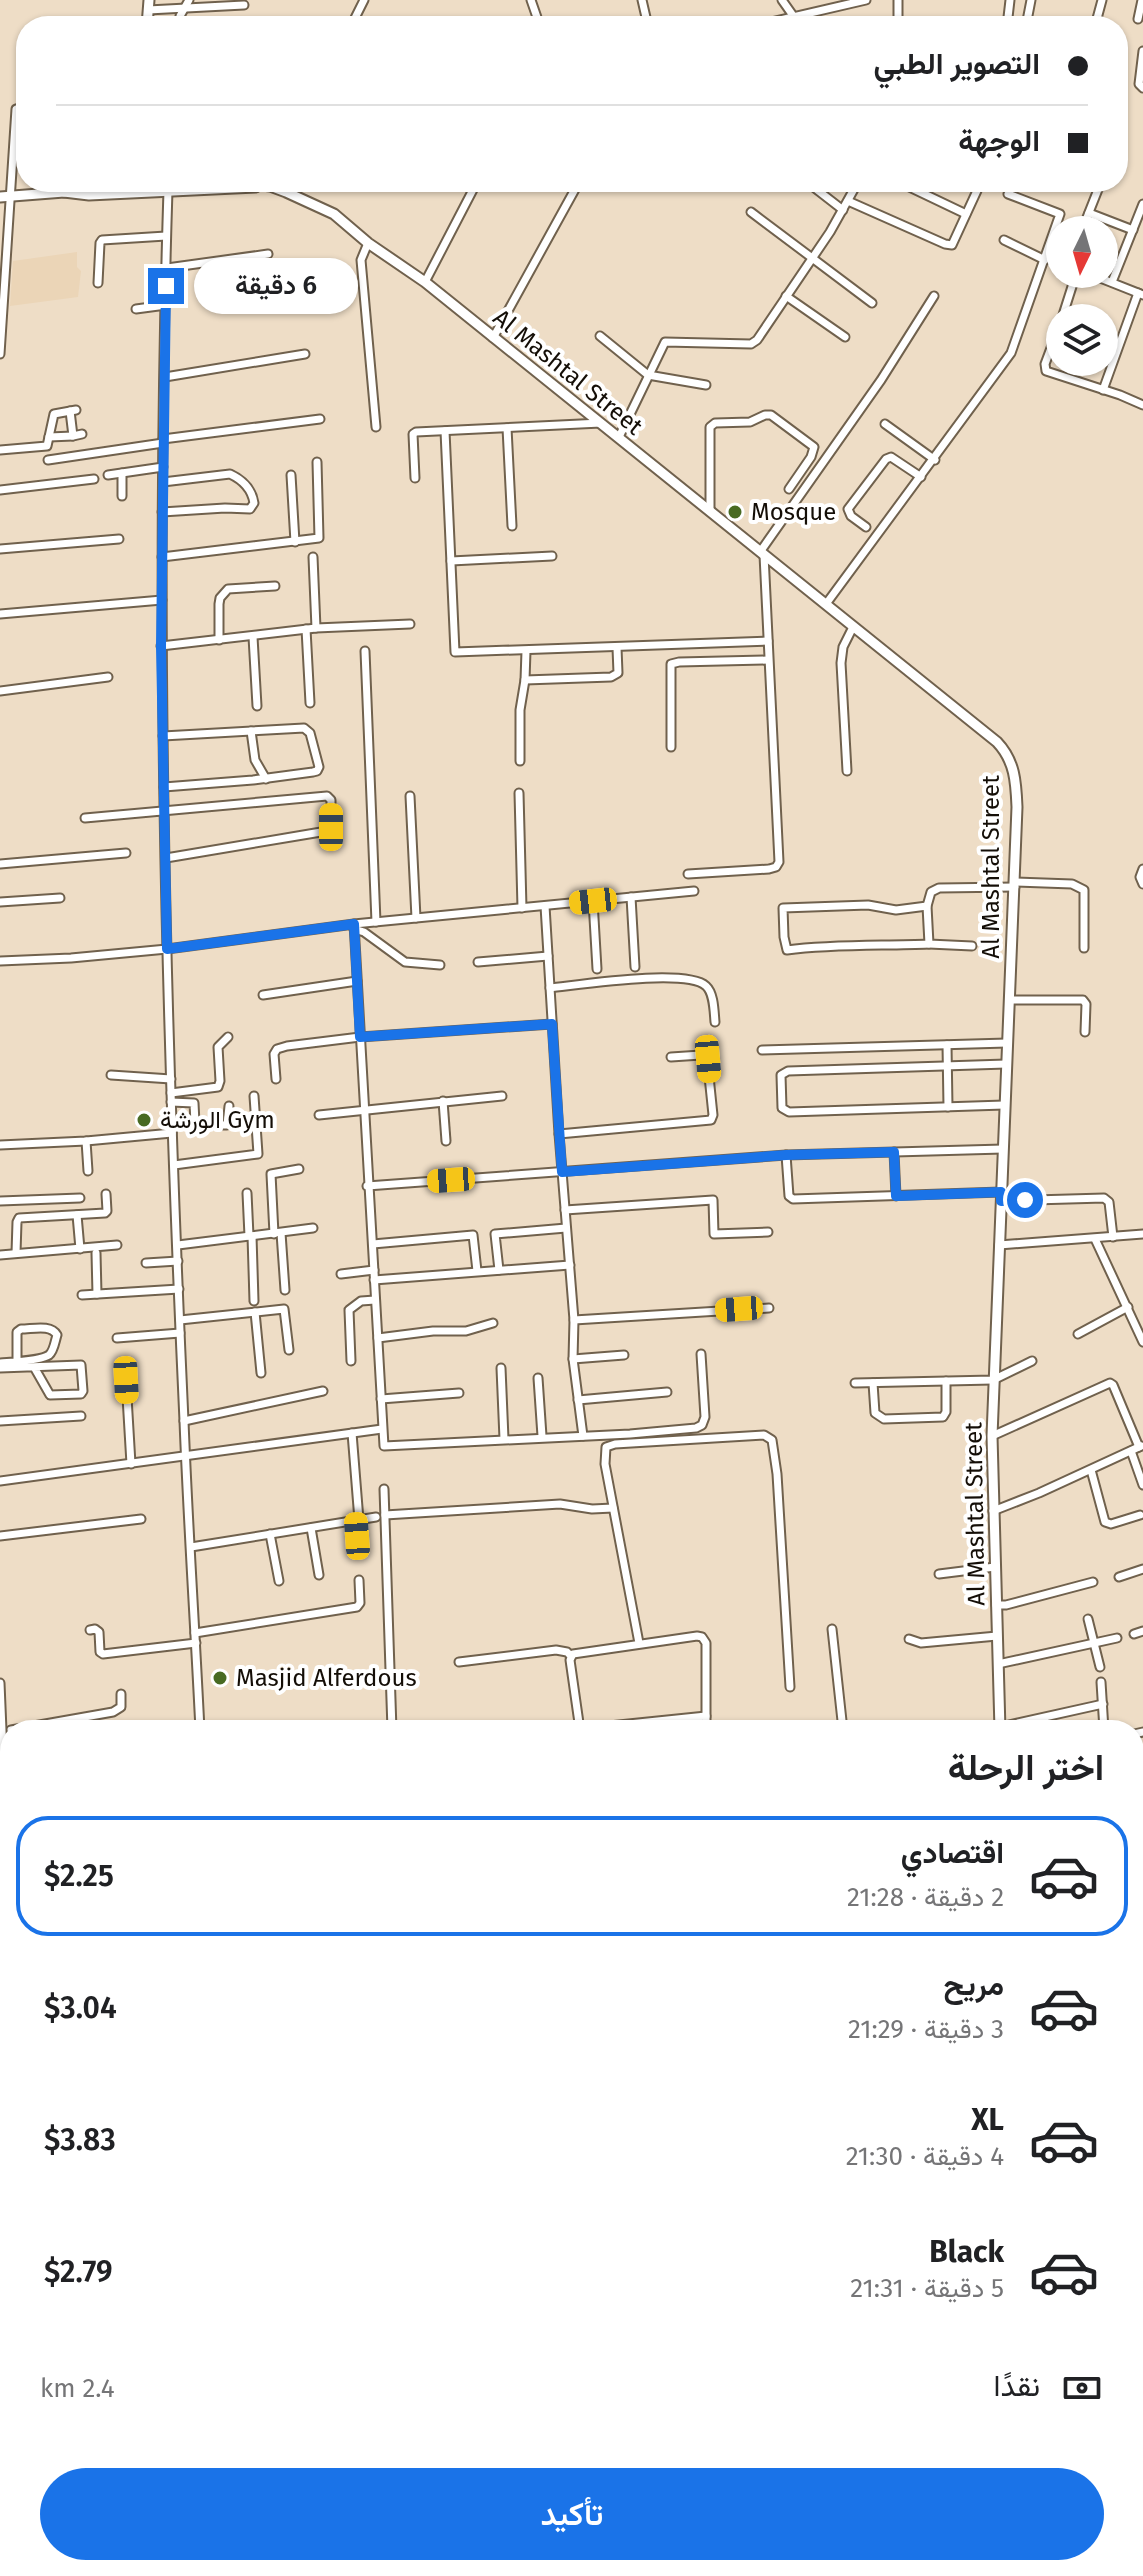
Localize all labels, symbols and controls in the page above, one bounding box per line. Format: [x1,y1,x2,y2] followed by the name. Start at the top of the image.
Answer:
[873,46,1040,82] text: التصوير الطبي
[958,123,1040,159] text: الوجهة
[1046,216,1118,288] north arrow
[1046,216,1118,376] map controls
[194,258,358,314] callout: 6 دقيقة
[148,268,184,304] route end
[235,270,317,301] text: 6 دقيقة
[488,303,648,441] street label: Al Mashtal Street
[1046,304,1118,376] button: layers
[751,498,836,526] place label: Mosque
[726,503,744,521] marker: Mosque
[977,775,1005,959] street label: Al Mashtal Street
[319,803,343,851] car
[568,887,618,915] car
[694,1034,722,1084] car
[160,1106,275,1135] place label: الورشة Gym
[135,1111,153,1129] marker: الورشة Gym
[426,1166,476,1194] car
[1007,1182,1043,1218] route start
[714,1295,764,1323] car
[113,1355,139,1405] car
[959,1422,991,1606] street label: Al Mashtal Street
[343,1511,371,1561] car
[236,1664,417,1692] place label: Masjid Alferdous
[211,1669,229,1687] marker: Masjid Alferdous
[948,1746,1104,1790] text: اختر الرحلة
[901,1835,1004,1871] text: اقتصادي
[1028,1840,1100,1912] icon: car
[44,1858,114,1894] text: $2.25
[847,1882,1004,1913] text: 2 دقيقة · 21:28
[944,1967,1004,2003] text: مريح
[1028,1972,1100,2044] icon: car
[44,1990,117,2026] text: $3.04
[848,2014,1004,2045] text: 3 دقيقة · 21:29
[971,2102,1004,2138] text: XL
[1028,2104,1100,2176] icon: car
[44,2122,116,2158] text: $3.83
[846,2141,1004,2172] text: 4 دقيقة · 21:30
[929,2234,1004,2270] text: Black
[1028,2236,1100,2308] icon: car
[44,2254,113,2290] text: $2.79
[850,2273,1004,2304] text: 5 دقيقة · 21:31
[1060,2366,1104,2410] icon: cash
[994,2368,1040,2404] text: نقدًا
[40,2373,115,2404] text: 2.4 km
[40,2468,1104,2560] button: تأكيد

